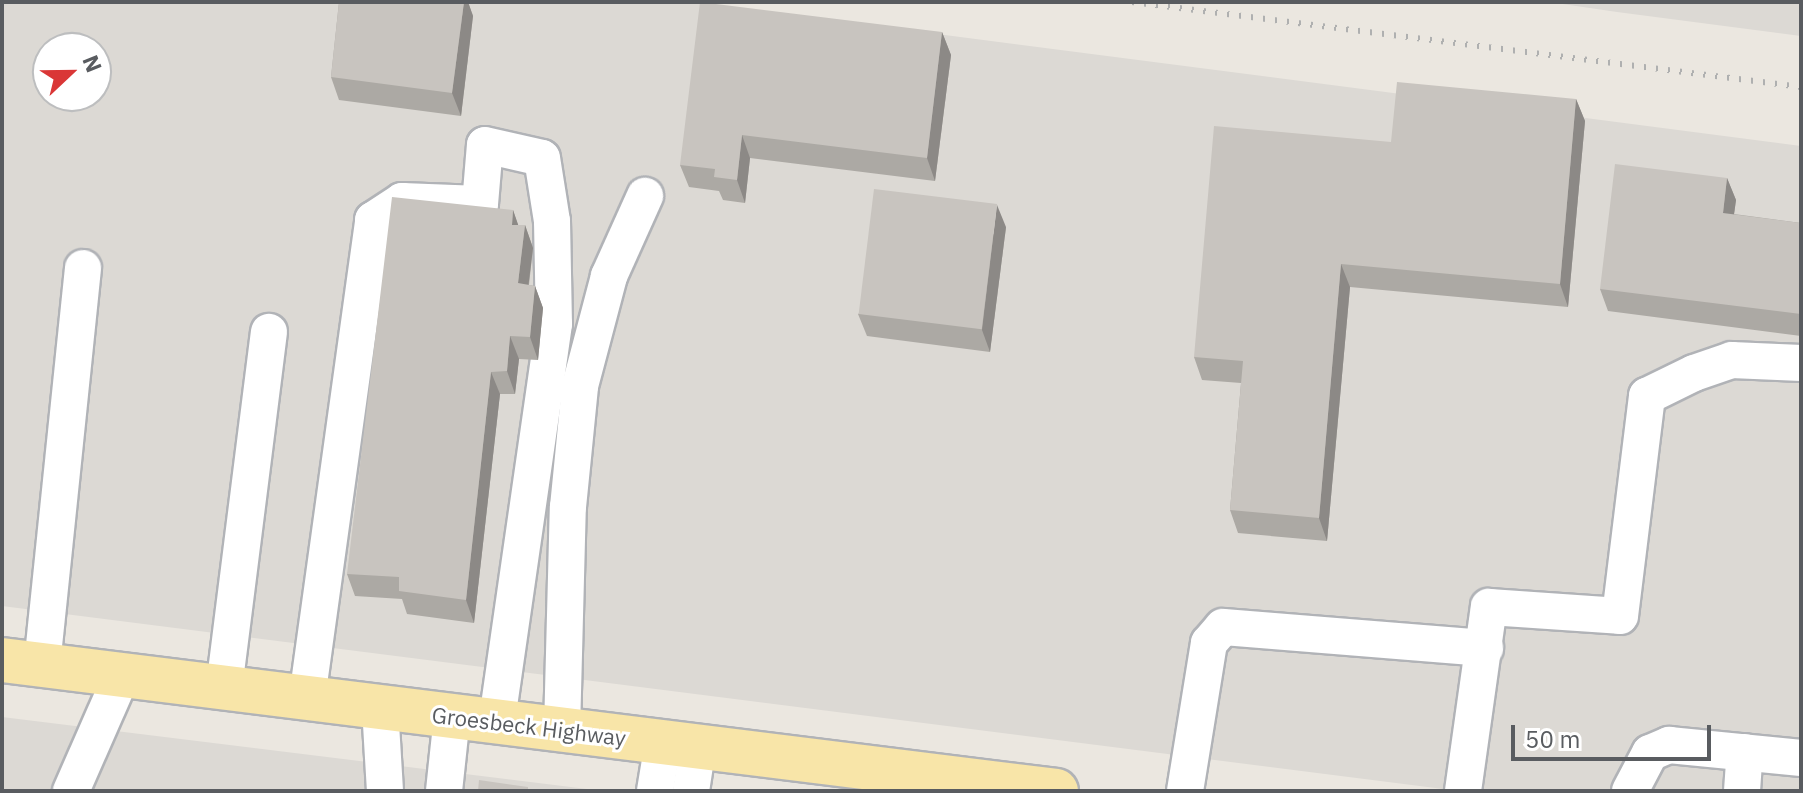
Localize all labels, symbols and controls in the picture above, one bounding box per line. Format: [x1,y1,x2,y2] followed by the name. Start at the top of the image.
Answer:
[32,32,112,112] north arrow
[76,51,109,76] text: N
[430,701,628,751] street label: Groesbeck Highway
[1515,709,1715,759] scale bar
[1525,723,1580,755] text: 50 m

